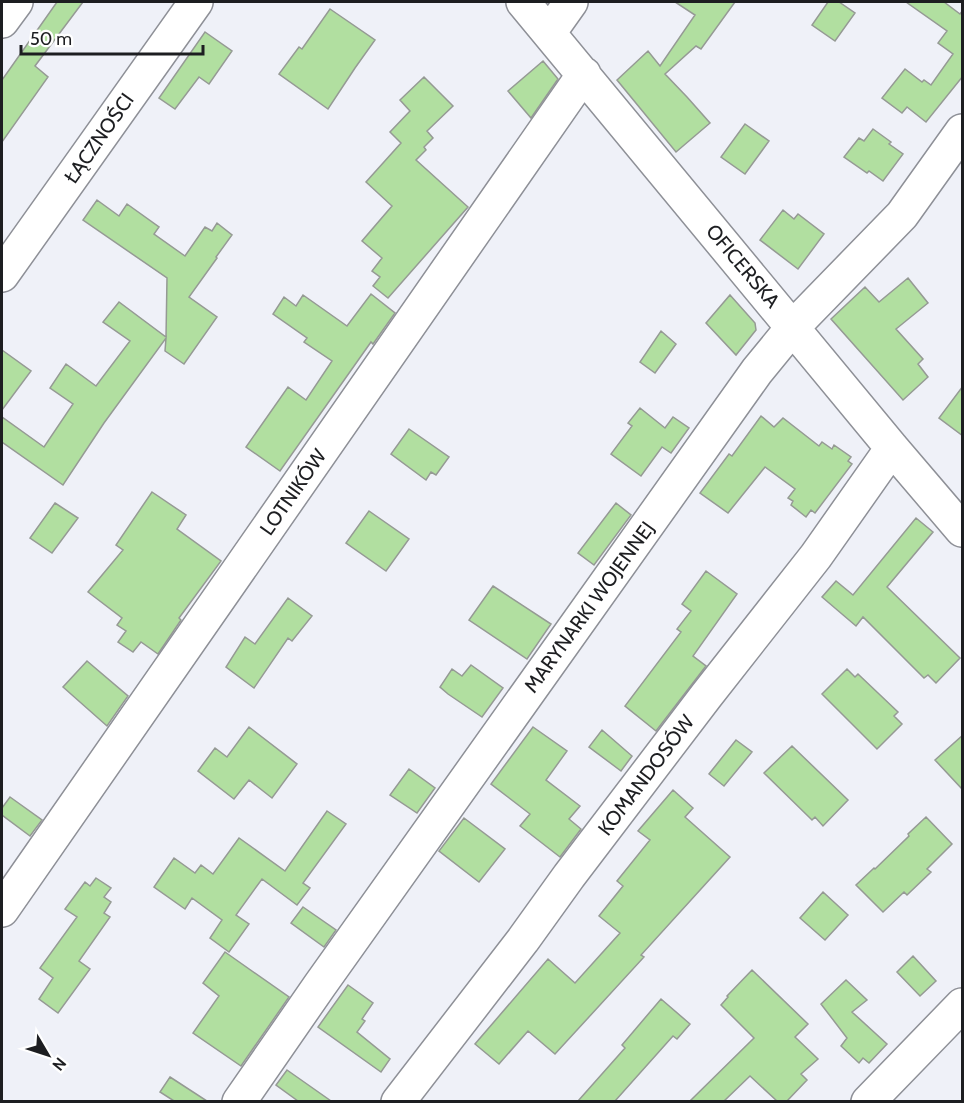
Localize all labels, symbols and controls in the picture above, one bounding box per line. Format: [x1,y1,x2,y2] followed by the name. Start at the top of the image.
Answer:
[21,18,202,56] scale bar
[30,28,72,50] text: 50 m
[59,88,139,188] street label: ŁĄCZNOŚCI
[701,219,785,313] street label: OFICERSKA
[255,444,331,540] street label: LOTNIKÓW
[519,517,659,697] street label: MARYNARKI WOJENNEJ
[593,710,699,840] street label: KOMANDOSÓW
[18,1025,78,1085] north arrow
[48,1054,70,1074] text: N

